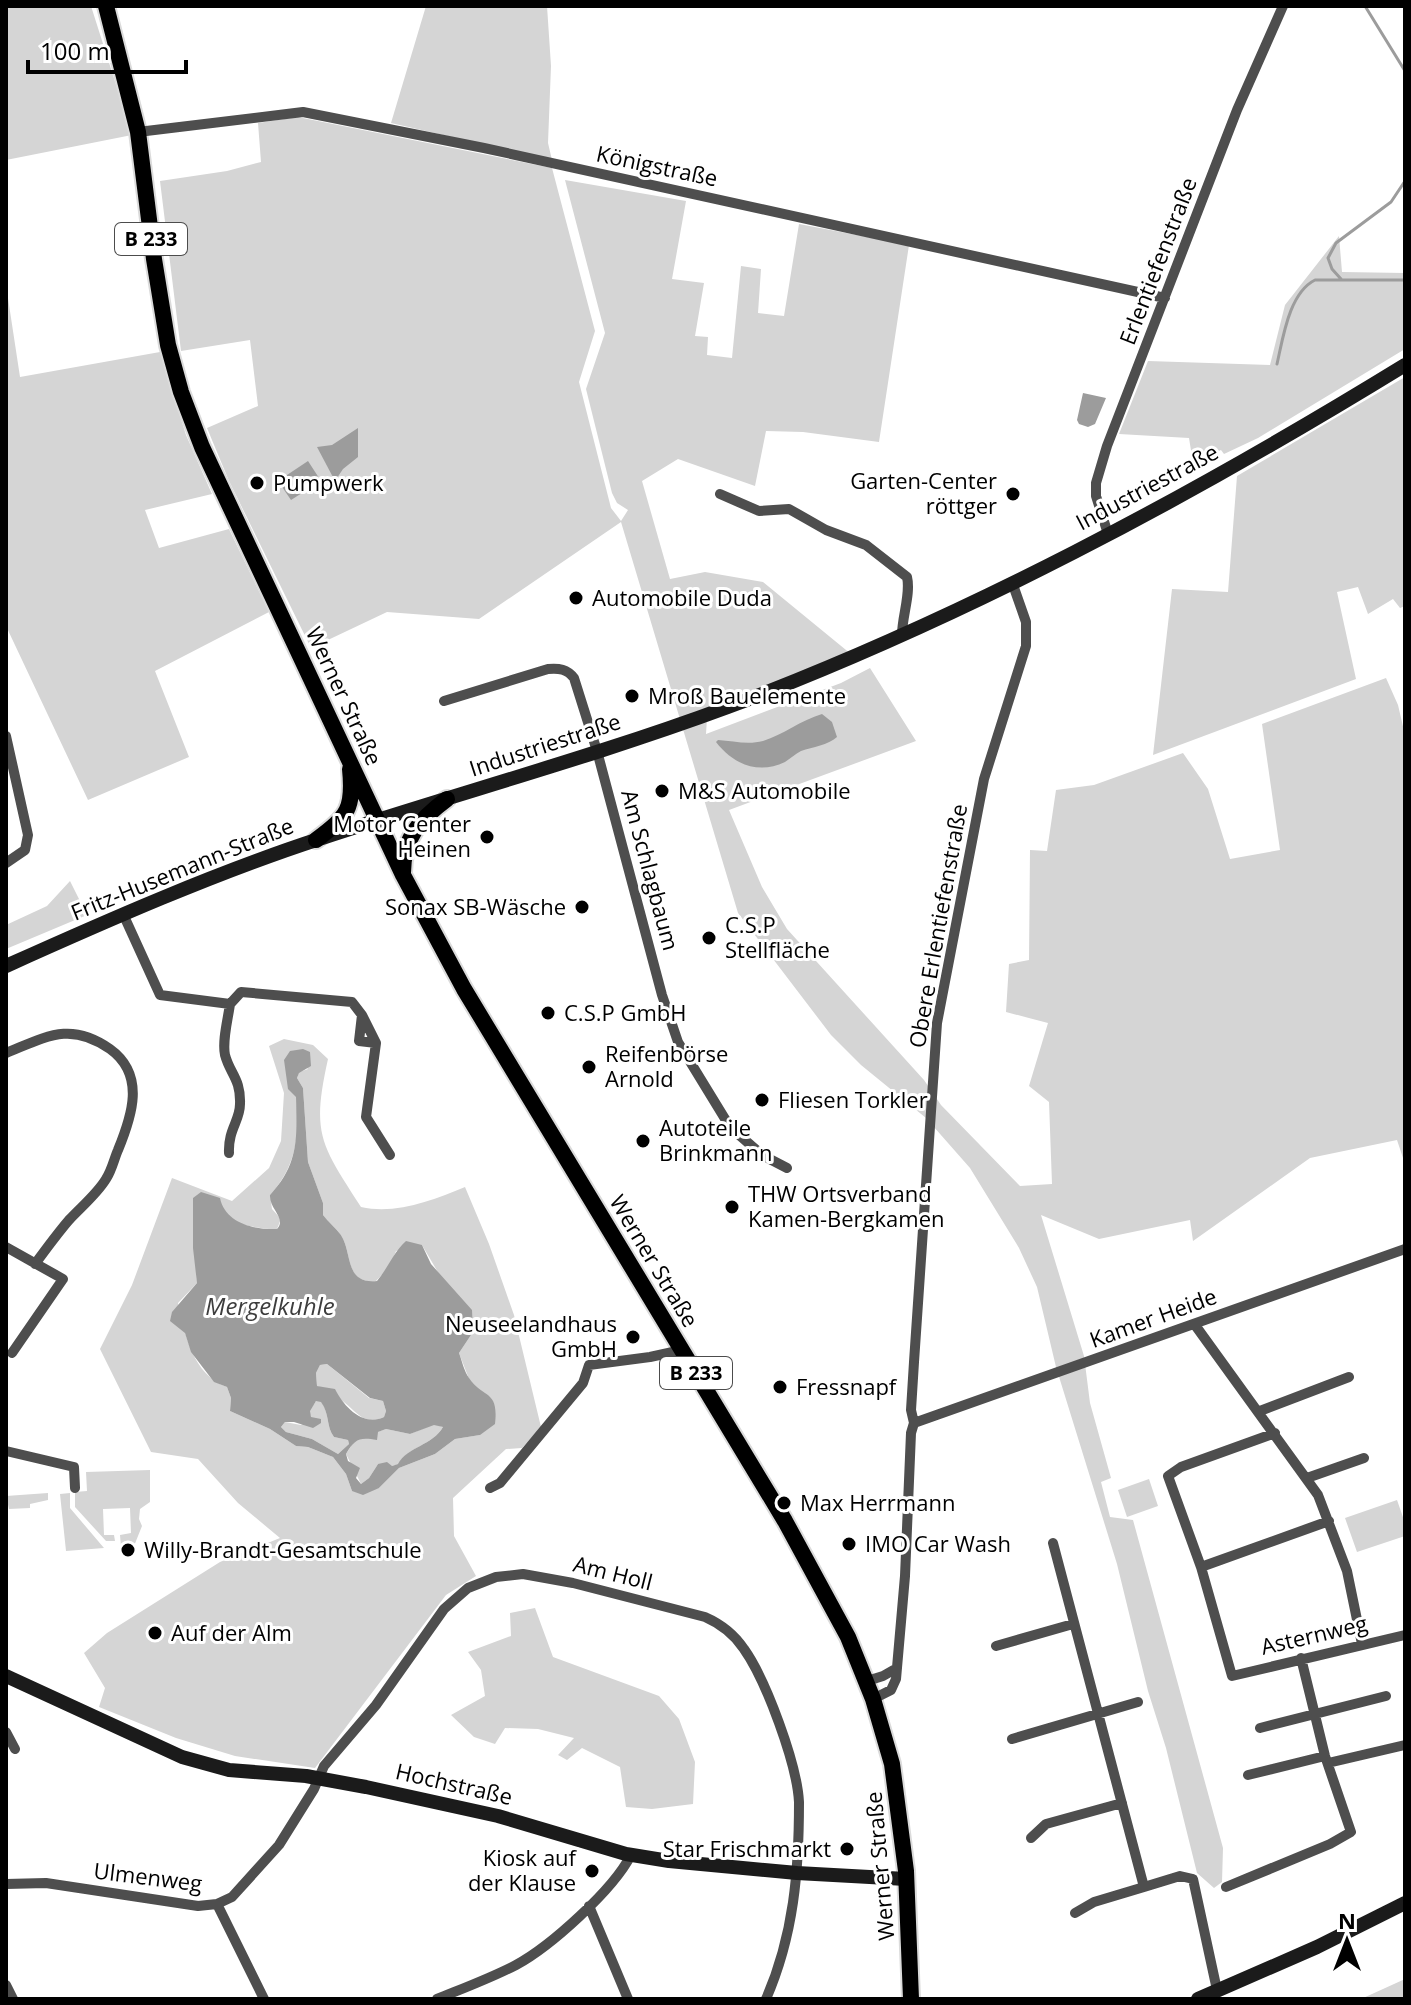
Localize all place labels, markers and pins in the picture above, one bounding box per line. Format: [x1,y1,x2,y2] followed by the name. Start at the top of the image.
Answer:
[850,465,997,520] place label: Garten-Center röttger
[273,467,384,497] place label: Pumpwerk
[248,474,266,492] marker: Pumpwerk
[1004,485,1022,503] marker: Garten-Center röttger
[592,582,772,612] place label: Automobile Duda
[567,589,585,607] marker: Automobile Duda
[648,680,846,710] place label: Mroß Bauelemente
[623,687,641,705] marker: Mroß Bauelemente
[678,775,851,805] place label: M&S Automobile
[653,782,671,800] marker: M&S Automobile
[333,808,471,863] place label: Motor Center Heinen
[478,828,496,846] marker: Motor Center Heinen
[385,891,566,921] place label: Sonax SB-Wäsche
[573,898,591,916] marker: Sonax SB-Wäsche
[725,909,830,964] place label: C.S.P Stellfläche
[700,929,718,947] marker: C.S.P Stellfläche
[564,997,686,1027] place label: C.S.P GmbH
[539,1004,557,1022] marker: C.S.P GmbH
[605,1038,728,1093] place label: Reifenbörse Arnold
[580,1058,598,1076] marker: Reifenbörse Arnold
[778,1084,928,1114] place label: Fliesen Torkler
[753,1091,771,1109] marker: Fliesen Torkler
[659,1112,772,1167] place label: Autoteile Brinkmann
[634,1132,652,1150] marker: Autoteile Brinkmann
[748,1178,945,1233] place label: THW Ortsverband Kamen-Bergkamen
[723,1198,741,1216] marker: THW Ortsverband Kamen-Bergkamen
[445,1308,617,1363] place label: Neuseelandhaus GmbH
[624,1328,642,1346] marker: Neuseelandhaus GmbH
[796,1371,898,1401] place label: Fressnapf
[771,1378,789,1396] marker: Fressnapf
[800,1487,955,1517] place label: Max Herrmann
[775,1494,793,1512] marker: Max Herrmann
[865,1528,1011,1558] place label: IMO Car Wash
[144,1534,422,1564] place label: Willy-Brandt-Gesamtschule
[840,1535,858,1553] marker: IMO Car Wash
[119,1541,137,1559] marker: Willy-Brandt-Gesamtschule
[171,1617,292,1647] place label: Auf der Alm
[146,1624,164,1642] marker: Auf der Alm
[663,1833,831,1863] place label: Star Frischmarkt
[838,1840,856,1858] marker: Star Frischmarkt
[468,1842,578,1897] place label: Kiosk auf der Klause
[583,1862,601,1880] marker: Kiosk auf der Klause

